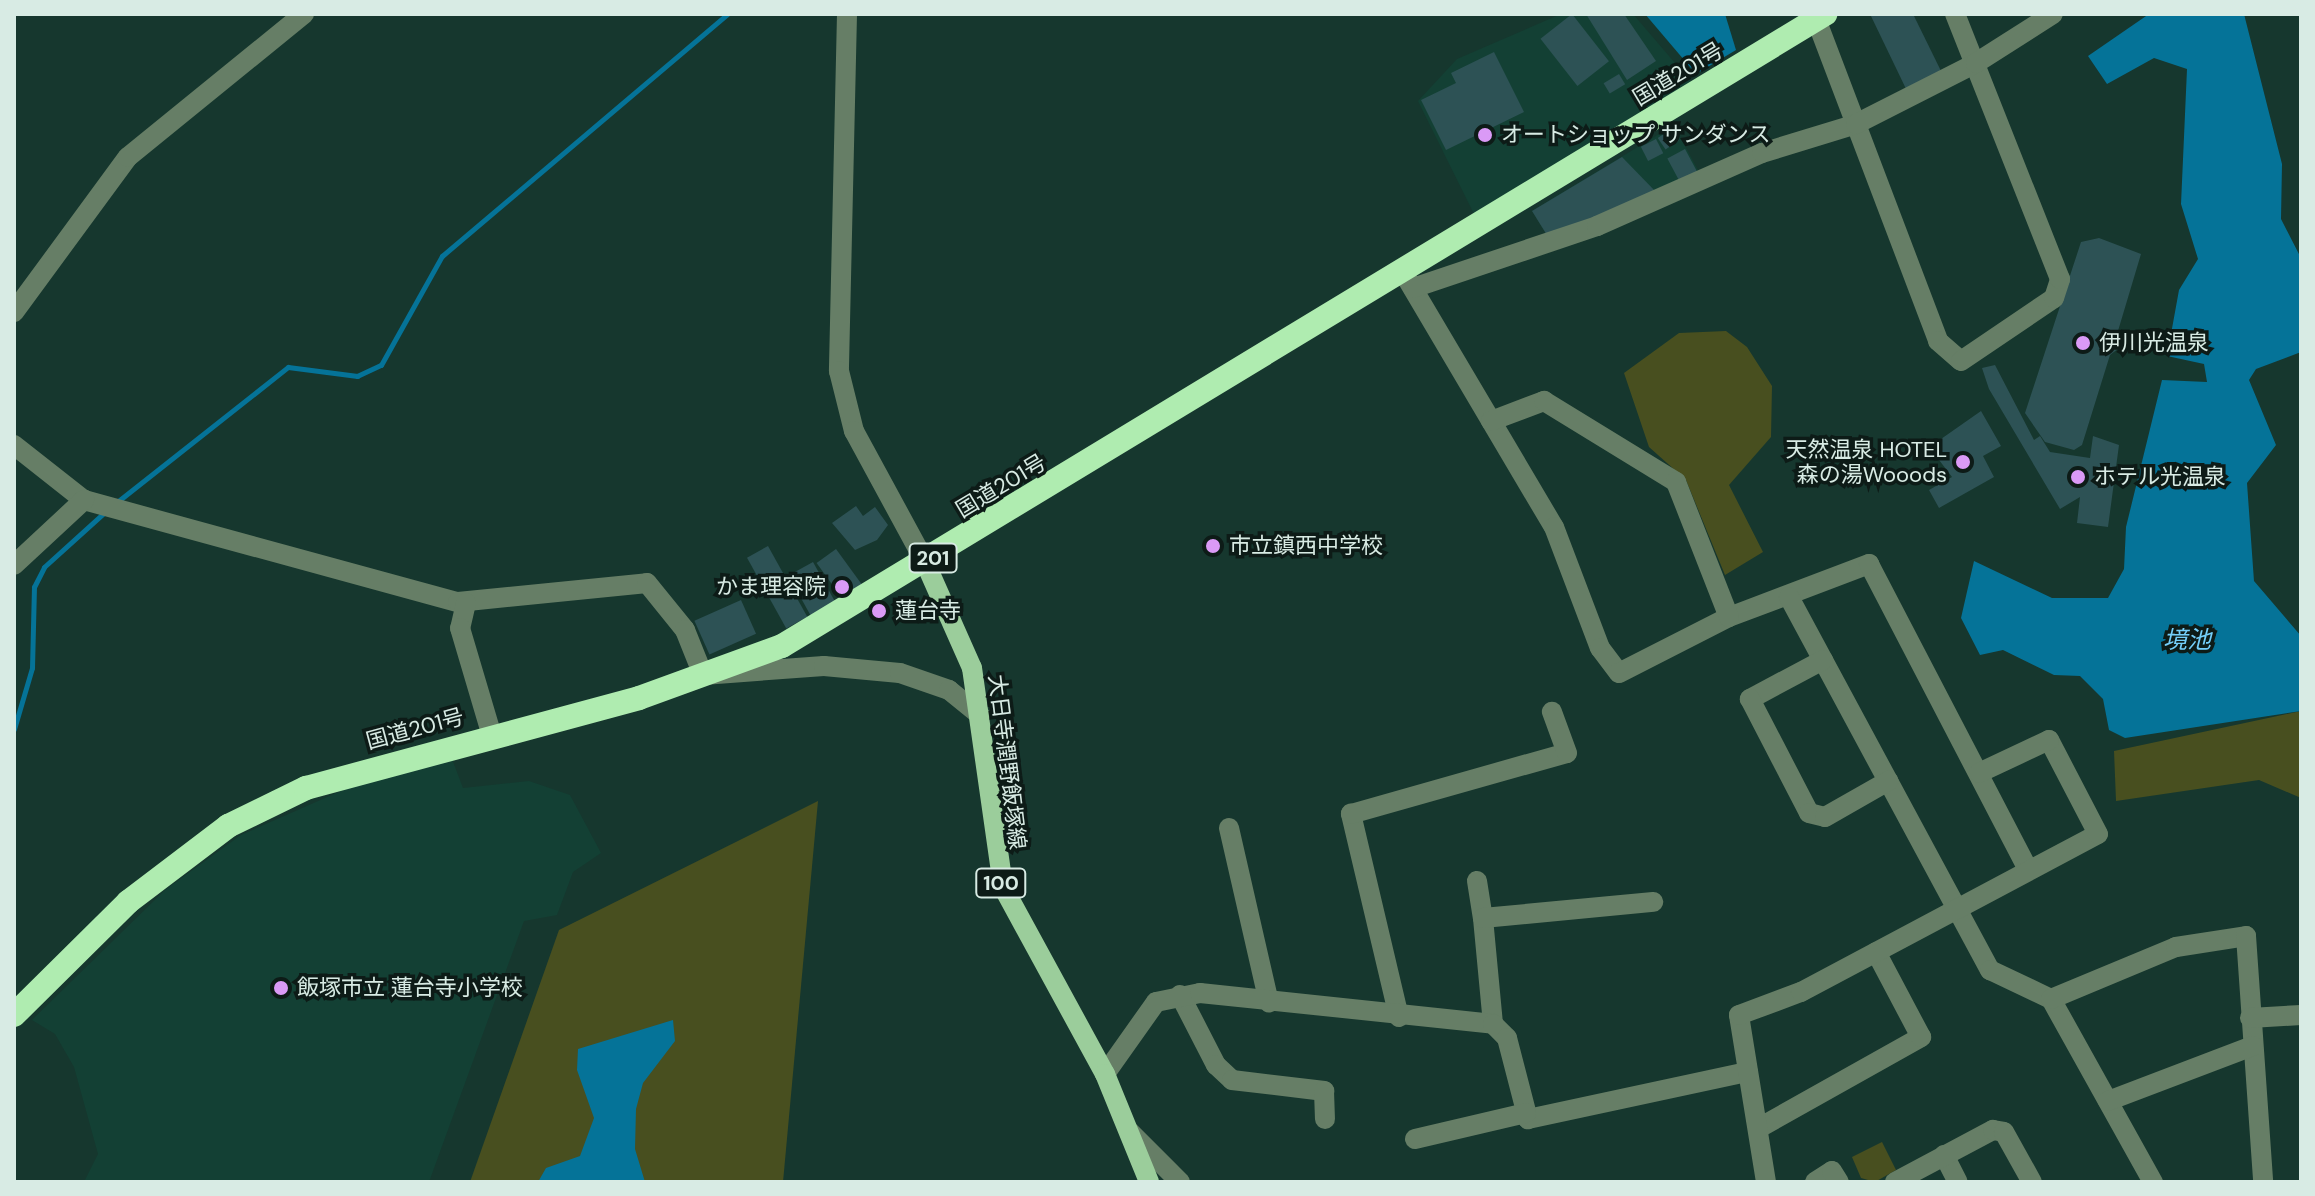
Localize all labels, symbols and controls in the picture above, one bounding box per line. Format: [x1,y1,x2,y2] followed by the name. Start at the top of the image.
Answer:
[1628,37,1728,111] street label: 国道201号
[1501,122,1771,148] place label: オートショップ サンダンス
[1476,126,1494,144] marker: オートショップ サンダンス
[2099,330,2209,356] place label: 伊川光温泉
[2074,334,2092,352] marker: 伊川光温泉
[1786,436,1947,488] place label: 天然温泉 HOTEL 森の湯Wooods
[951,449,1051,523] street label: 国道201号
[1954,453,1972,471] marker: 天然温泉 HOTEL 森の湯Wooods
[2094,464,2226,490] place label: ホテル光温泉
[2069,468,2087,486] marker: ホテル光温泉
[1229,533,1383,559] place label: 市立鎮西中学校
[1204,537,1222,555] marker: 市立鎮西中学校
[907,542,959,574] road number: 201
[716,574,826,600] place label: かま理容院
[833,578,851,596] marker: かま理容院
[895,598,961,624] place label: 蓮台寺
[870,602,888,620] marker: 蓮台寺
[2163,626,2211,654] water label: 境池
[983,673,1031,851] street label: 大日寺潤野飯塚線
[363,703,467,755] street label: 国道201号
[975,867,1027,899] road number: 100
[297,975,523,1001] place label: 飯塚市立 蓮台寺小学校
[272,979,290,997] marker: 飯塚市立 蓮台寺小学校

